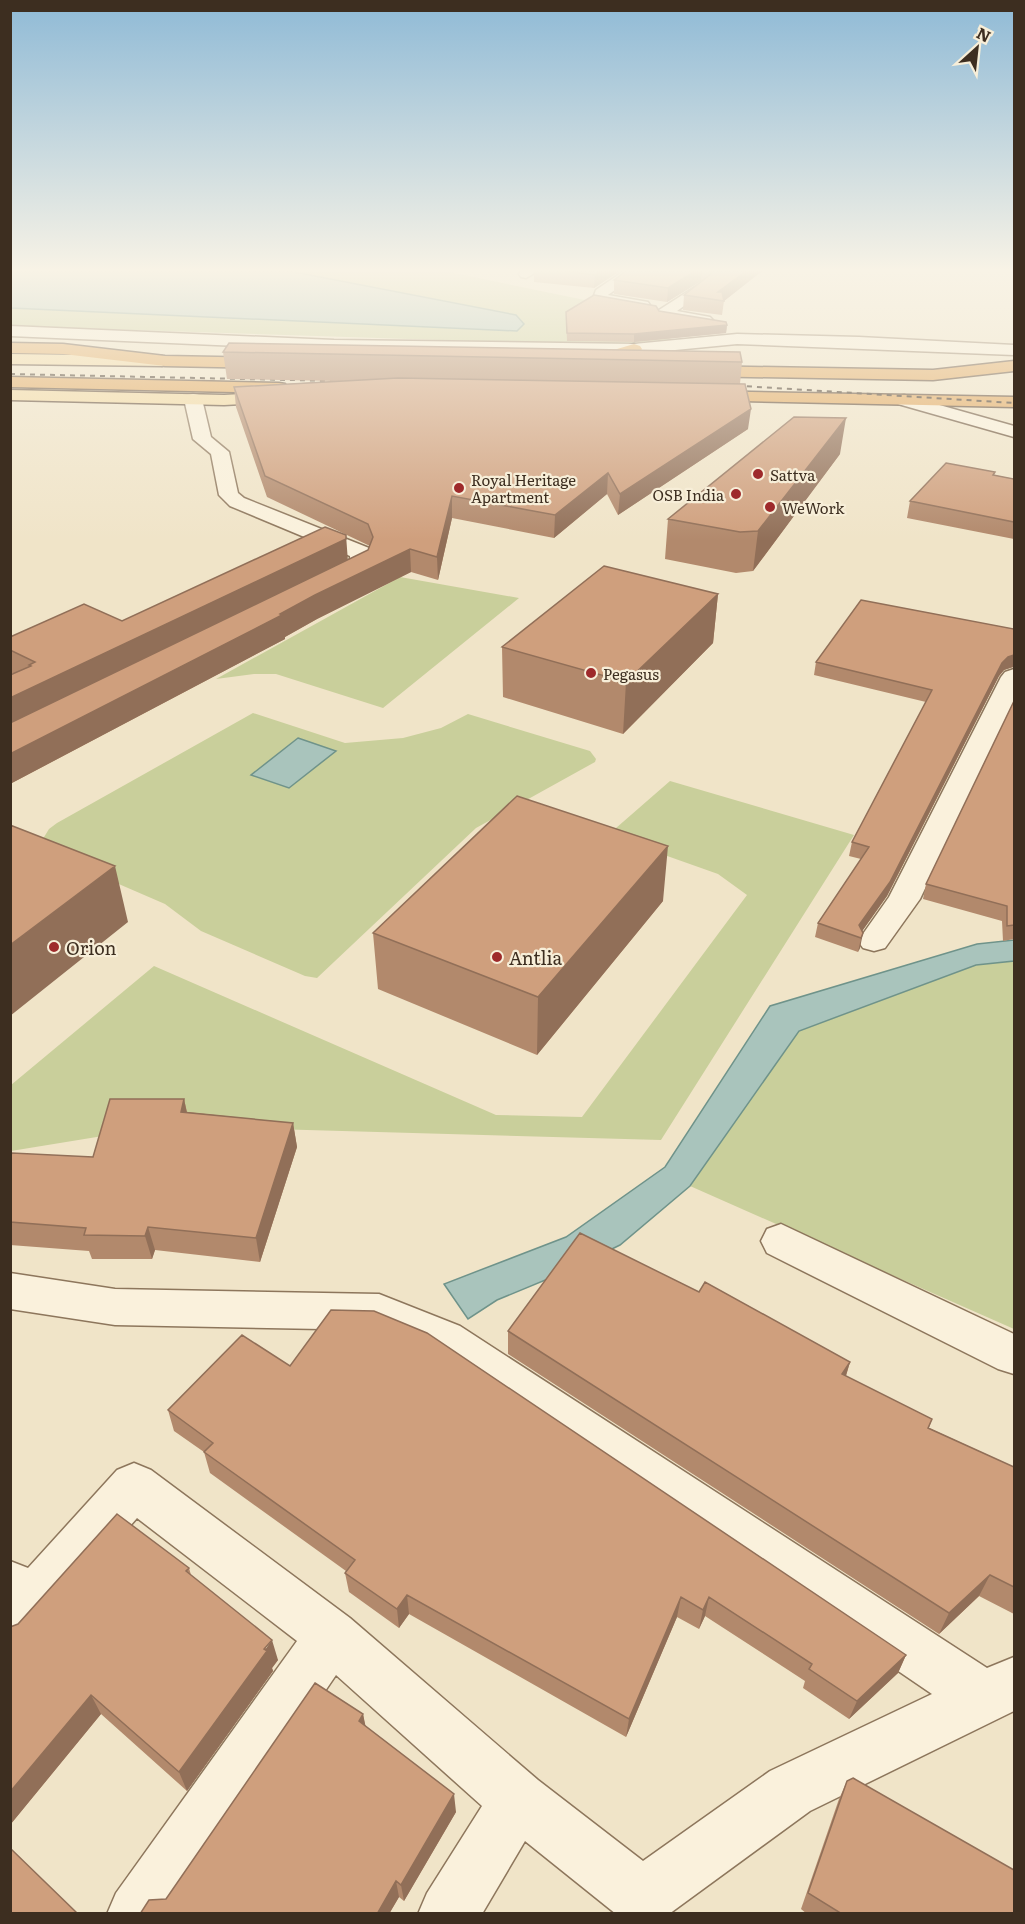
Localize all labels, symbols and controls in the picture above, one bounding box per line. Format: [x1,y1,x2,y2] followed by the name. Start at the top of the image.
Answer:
[947,18,1007,78] north arrow
[973,20,996,47] text: N
[770,463,816,486] place label: Sattva
[751,467,765,481] marker: Sattva
[471,468,576,508] place label: Royal Heritage Apartment
[452,481,466,495] marker: Royal Heritage Apartment
[652,483,725,506] place label: OSB India
[729,487,743,501] marker: OSB India
[782,496,845,519] place label: WeWork
[763,500,777,514] marker: WeWork
[603,662,659,685] place label: Pegasus
[584,666,598,680] marker: Pegasus
[66,934,117,961] place label: Orion
[47,940,61,954] marker: Orion
[509,944,563,971] place label: Antlia
[490,950,504,964] marker: Antlia

